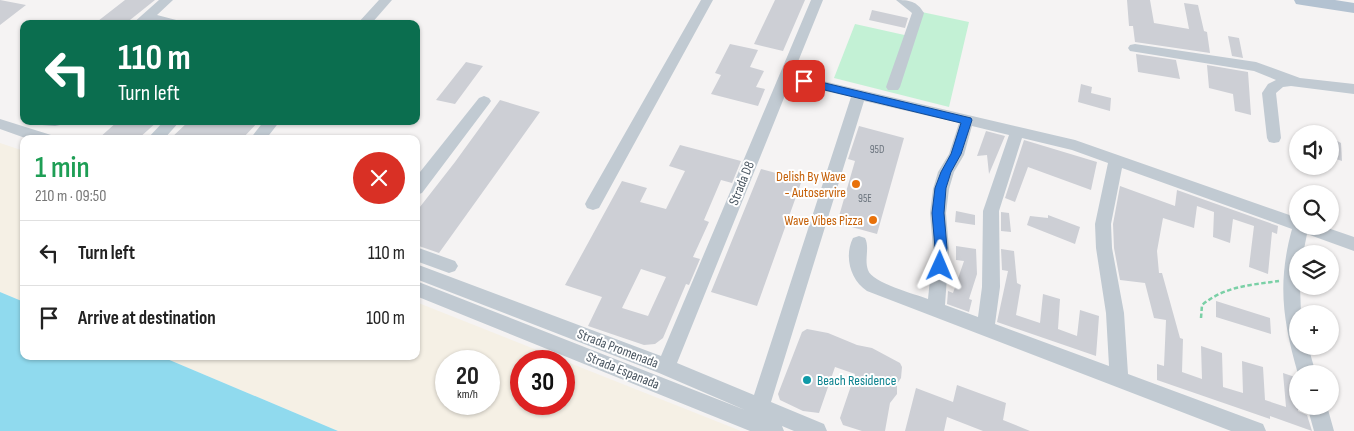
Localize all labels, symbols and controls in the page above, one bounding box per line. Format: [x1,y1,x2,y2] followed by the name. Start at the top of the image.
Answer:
[118,37,191,80] text: 110 m
[35,40,100,105] icon: left
[783,60,825,102] pin
[790,67,818,95] icon: arrive
[118,80,180,107] text: Turn left
[1289,125,1339,415] map controls
[1289,125,1339,175] button: sound
[870,143,884,156] house number: 95D
[35,150,90,186] text: 1 min
[353,152,405,204] button: close
[725,159,758,208] street label: Strada D8
[776,168,846,201] place label: Delish By Wave - Autoservire
[850,178,862,190] marker: Delish By Wave - Autoservire
[1289,185,1339,235] button: search
[35,187,106,206] text: 210 m · 09:50
[858,192,872,205] house number: 95E
[784,212,863,229] place label: Wave Vibes Pizza
[867,214,879,226] marker: Wave Vibes Pizza
[35,239,63,267] icon: left
[913,239,965,291] position arrow
[78,242,135,265] text: Turn left
[368,242,405,265] text: 110 m
[1289,245,1339,295] button: layers
[35,304,63,332] icon: arrive
[1289,305,1339,355] button: +
[78,307,216,330] text: Arrive at destination
[366,307,405,330] text: 100 m
[575,325,661,372] street label: Strada Promenada
[584,348,662,393] street label: Strada Espanada
[510,350,575,415] speed limit sign: 30
[456,361,479,392] text: 20
[1289,365,1339,415] button: −
[817,372,896,389] place label: Beach Residence
[801,374,813,386] marker: Beach Residence
[457,387,478,402] text: km/h

